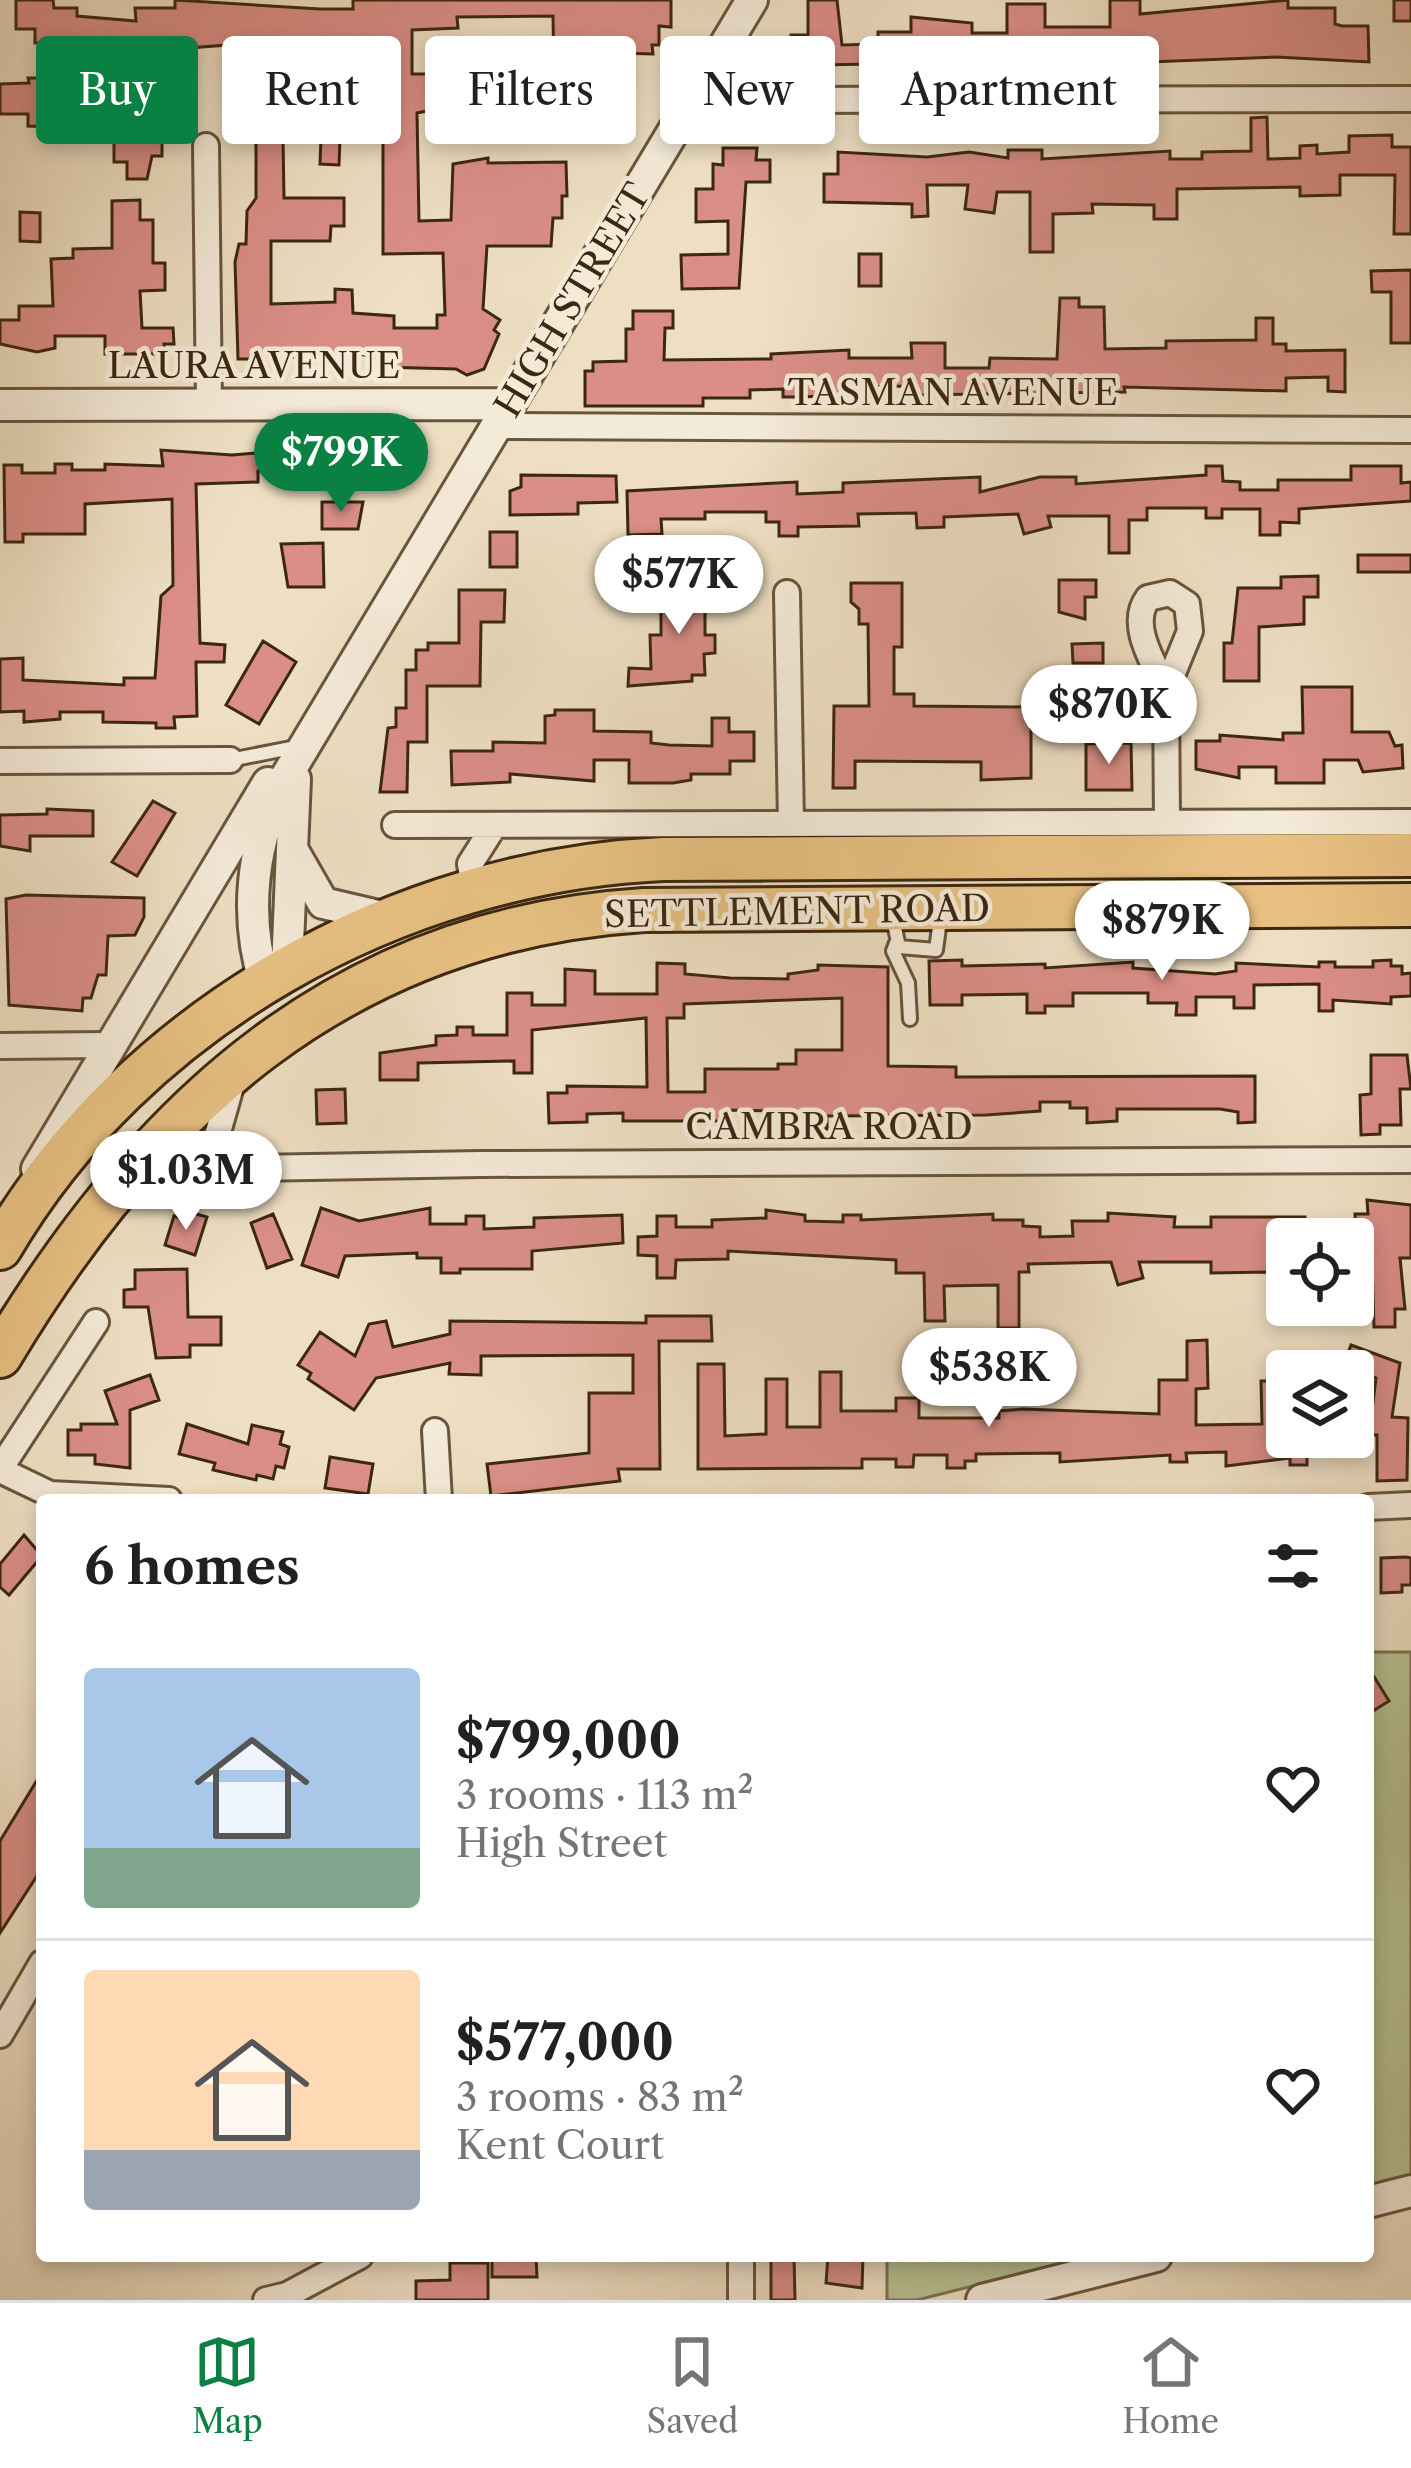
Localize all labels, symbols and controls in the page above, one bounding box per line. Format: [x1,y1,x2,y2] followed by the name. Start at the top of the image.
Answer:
[36,36,198,144] chip: Buy
[222,36,401,144] chip: Rent
[425,36,636,144] chip: Filters
[660,36,835,144] chip: New
[859,36,1159,144] chip: Apartment
[485,175,659,425] street label: HIGH STREET
[107,343,401,387] street label: LAURA AVENUE
[788,370,1118,414] street label: TASMAN AVENUE
[257,413,425,515] pin: $799K
[281,428,401,476] text: $799K
[595,535,763,637] pin: $577K
[621,550,737,598] text: $577K
[1025,665,1193,767] pin: $870K
[1048,680,1170,728] text: $870K
[1078,881,1246,983] pin: $879K
[604,886,990,936] street label: SETTLEMENT ROAD
[1102,896,1222,944] text: $879K
[685,1104,973,1148] street label: CAMBRA ROAD
[88,1131,284,1233] pin: $1.03M
[117,1146,255,1194] text: $1.03M
[1266,1218,1374,1458] map controls
[1266,1218,1374,1326] button: locate
[905,1328,1073,1430] pin: $538K
[929,1343,1049,1391] text: $538K
[1266,1350,1374,1458] button: layers
[1260,1533,1326,1599] icon: filters
[84,1535,300,1597] text: 6 homes
[456,1709,681,1771] text: $799,000
[180,1716,324,1860] icon: home
[1260,1755,1326,1821] icon: heart
[456,1771,754,1819] text: 3 rooms · 113 m²
[456,1819,667,1867] text: High Street
[456,2011,674,2073] text: $577,000
[180,2018,324,2162] icon: home
[1260,2057,1326,2123] icon: heart
[456,2073,744,2121] text: 3 rooms · 83 m²
[456,2121,664,2169] text: Kent Court
[192,2329,263,2442] tab: Map
[647,2329,738,2442] tab: Saved
[1122,2329,1219,2442] tab: Home

